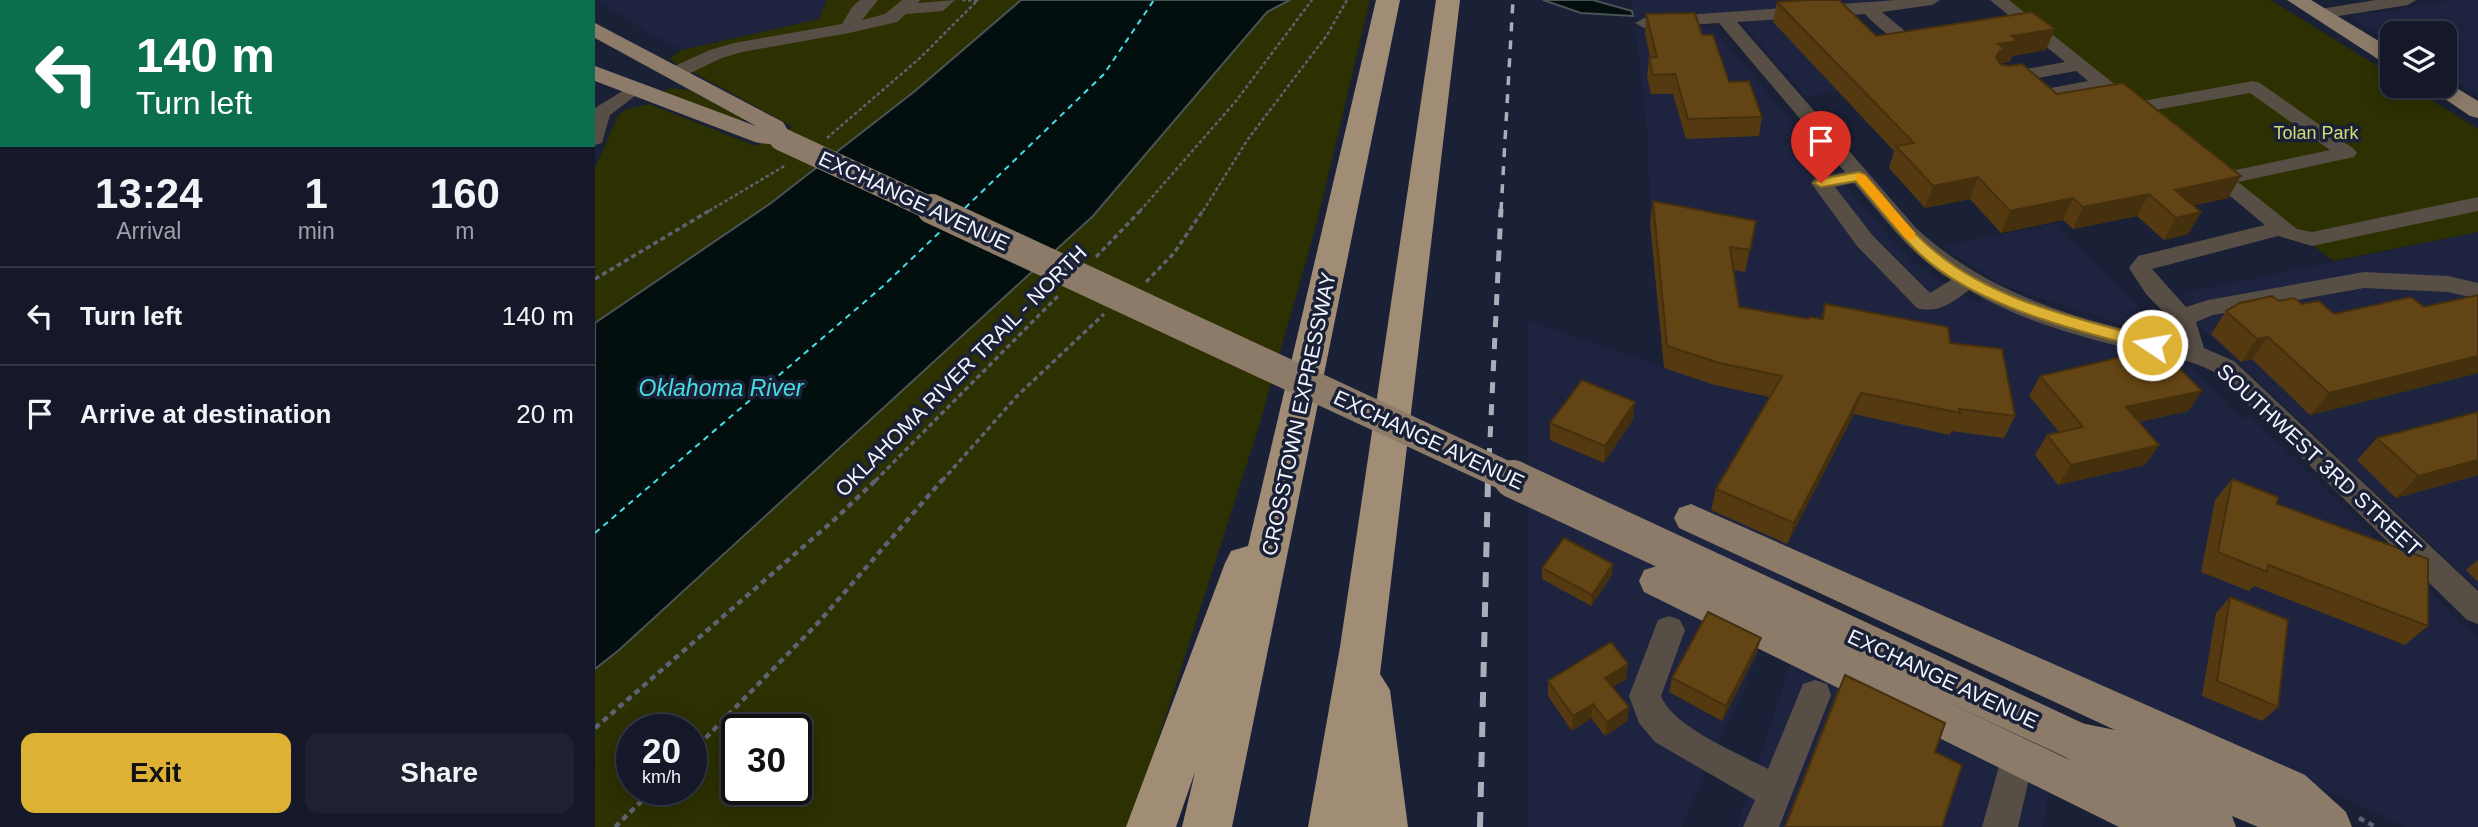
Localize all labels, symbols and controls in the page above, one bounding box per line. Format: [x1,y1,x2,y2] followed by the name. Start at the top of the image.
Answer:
[2380,21,2457,98] map controls
[2380,21,2457,98] button: layers
[21,28,112,119] icon: left
[136,28,275,82] text: 140 m
[136,85,252,121] text: Turn left
[1791,111,1851,183] pin
[1802,122,1840,160] icon: arrive
[2273,123,2360,143] park label: Tolan Park
[815,146,1013,255] street label: EXCHANGE AVENUE
[95,170,203,217] text: 13:24
[304,170,328,217] text: 1
[430,170,500,217] text: 160
[116,218,181,244] text: Arrival
[298,218,335,244] text: min
[455,218,474,244] text: m
[831,241,1091,501] street label: OKLAHOMA RIVER TRAIL - NORTH
[1257,270,1340,558] street label: CROSSTOWN EXPRESSWAY
[21,297,59,335] icon: left
[80,301,182,331] text: Turn left
[502,301,574,331] text: 140 m
[2115,308,2189,382] position arrow
[2213,359,2426,560] street label: SOUTHWEST 3RD STREET
[639,375,805,401] water label: Oklahoma River
[1330,385,1528,494] street label: EXCHANGE AVENUE
[21,395,59,433] icon: arrive
[80,399,331,429] text: Arrive at destination
[516,399,574,429] text: 20 m
[1844,624,2042,733] street label: EXCHANGE AVENUE
[721,714,812,805] speed limit sign: 30
[642,731,681,770] text: 20
[21,733,291,813] button: Exit
[305,733,574,813] button: Share
[642,767,681,787] text: km/h

